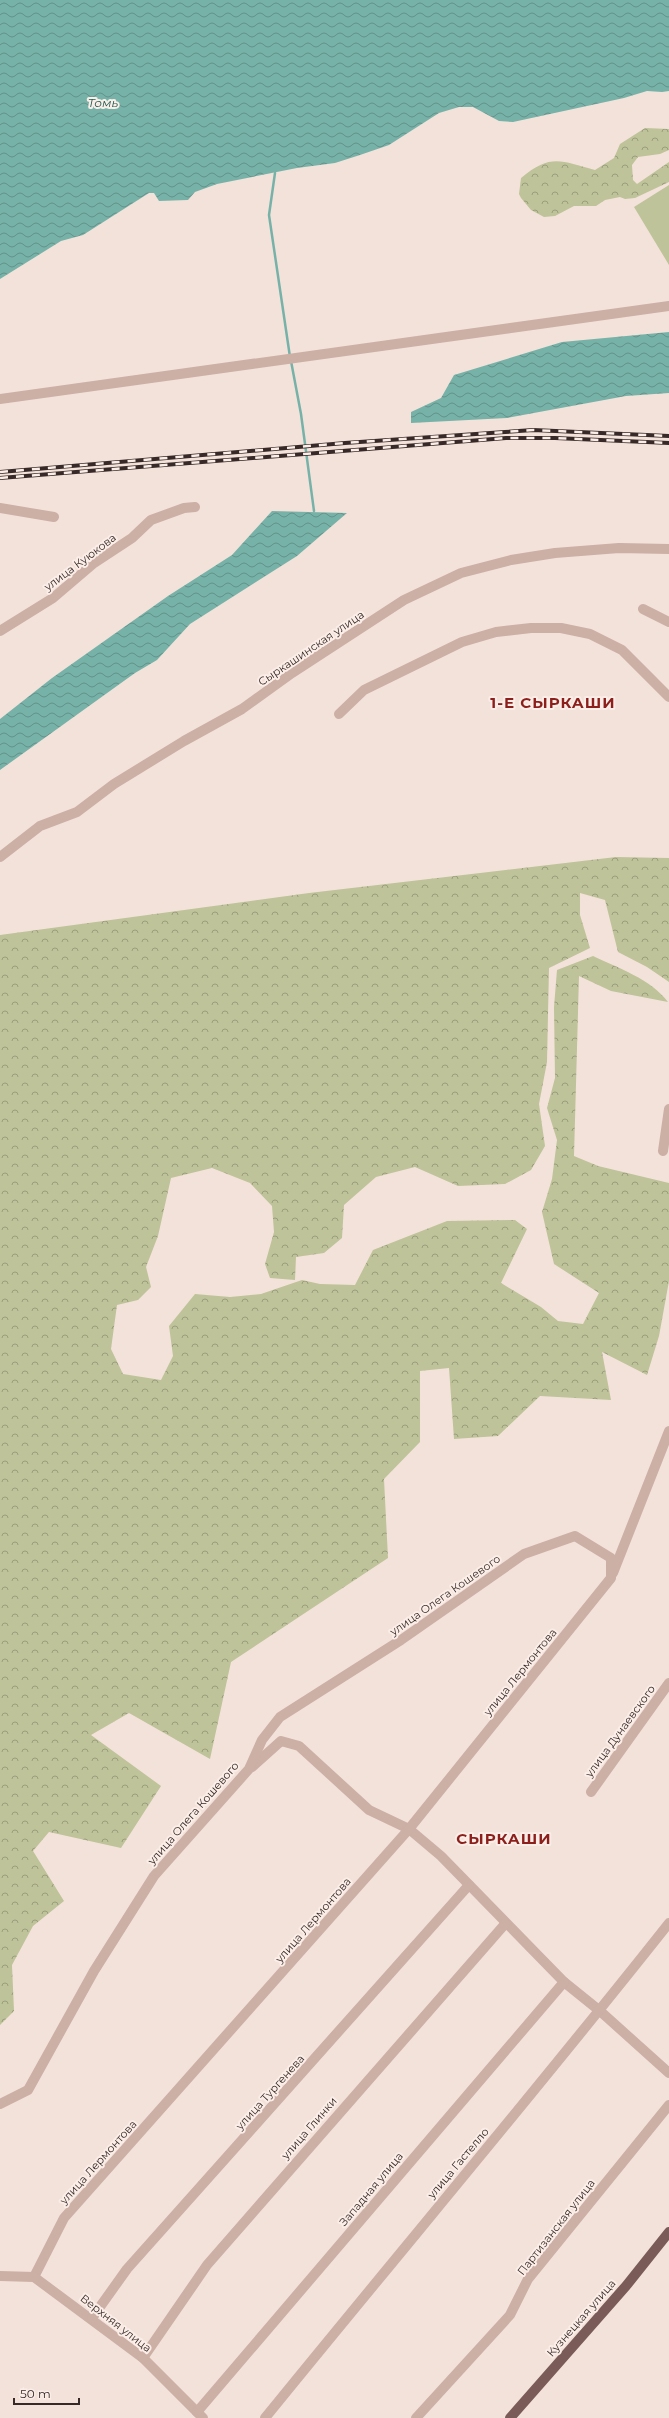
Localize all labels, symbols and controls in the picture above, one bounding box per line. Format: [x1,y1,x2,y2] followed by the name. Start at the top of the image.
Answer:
[88,95,118,110] water label: Томь
[40,530,119,594] street label: улица Куюкова
[255,607,367,689] street label: Сыркашинская улица
[490,693,616,712] district label: 1-Е СЫРКАШИ
[386,1551,503,1639] street label: улица Олега Кошевого
[480,1625,560,1719] street label: улица Лермонтова
[581,1682,658,1781] street label: улица Дунаевского
[144,1759,241,1868] street label: улица Олега Кошевого
[456,1829,552,1848] district label: СЫРКАШИ
[272,1875,354,1966] street label: улица Лермонтова
[232,2052,307,2133] street label: улица Тургенева
[278,2094,340,2163] street label: улица Глинки
[56,2117,139,2208] street label: улица Лермонтова
[424,2125,492,2202] street label: улица Гастелло
[336,2149,406,2229] street label: Западная улица
[514,2176,598,2278] street label: Партизанская улица
[544,2277,618,2359] street label: Кузнецкая улица
[78,2291,154,2355] street label: Верхняя улица
[14,2380,79,2406] scale bar
[20,2386,51,2401] text: 50 m

